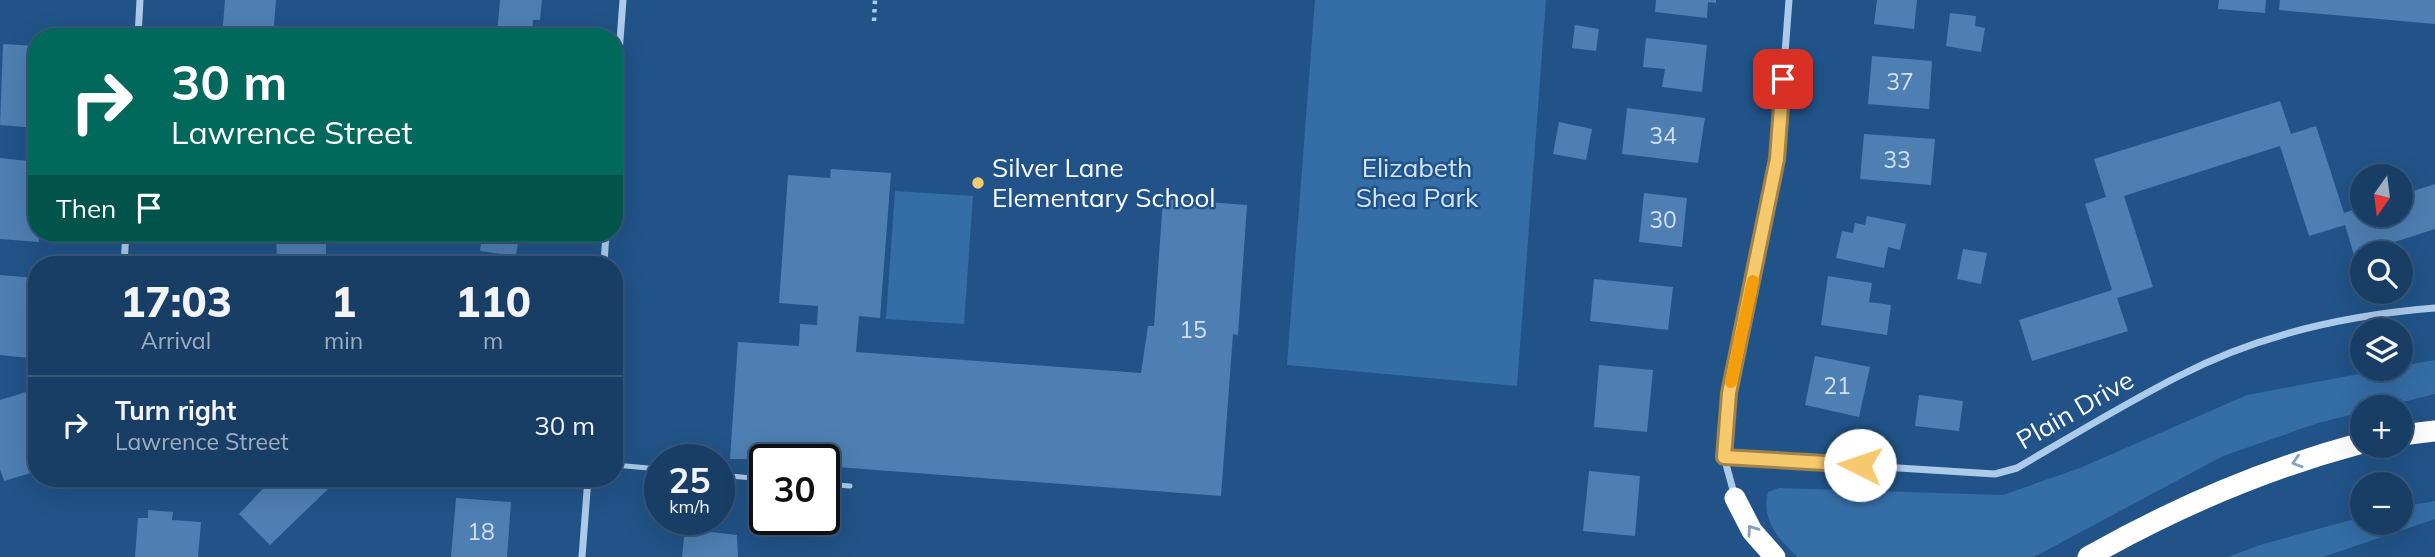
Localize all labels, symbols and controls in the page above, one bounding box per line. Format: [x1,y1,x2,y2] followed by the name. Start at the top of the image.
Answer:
[1753,49,1813,109] pin
[171,51,287,112] text: 30 m
[56,56,147,147] icon: right
[1764,60,1802,98] icon: arrive
[1886,67,1914,96] house number: 37
[171,112,413,152] text: Lawrence Street
[1649,121,1677,150] house number: 34
[1883,145,1911,174] house number: 33
[992,151,1216,214] place label: Silver Lane Elementary School
[1356,151,1479,214] park label: Elizabeth Shea Park
[2350,164,2413,228] north arrow
[2350,164,2413,535] map controls
[970,175,986,191] marker: Silver Lane Elementary School
[130,189,168,227] icon: arrive
[56,192,116,225] text: Then
[1649,205,1677,234] house number: 30
[2350,241,2413,304] button: search
[120,275,232,328] text: 17:03
[331,275,356,328] text: 1
[455,275,531,328] text: 110
[1179,315,1207,344] house number: 15
[2350,318,2413,381] button: layers
[141,326,211,355] text: Arrival
[324,326,363,355] text: min
[483,326,503,355] text: m
[2010,363,2139,456] street label: Plain Drive
[1823,371,1851,400] house number: 21
[115,394,236,427] text: Turn right
[2350,395,2413,458] button: +
[56,406,94,444] icon: right
[534,409,595,442] text: 30 m
[115,427,289,456] text: Lawrence Street
[1823,428,1897,502] position arrow
[749,444,840,535] speed limit sign: 30
[2291,454,2304,468] one-way arrow
[668,458,711,502] text: 25
[2350,472,2413,535] button: −
[669,495,710,518] text: km/h
[467,517,495,546] house number: 18
[1748,525,1760,538] one-way arrow

